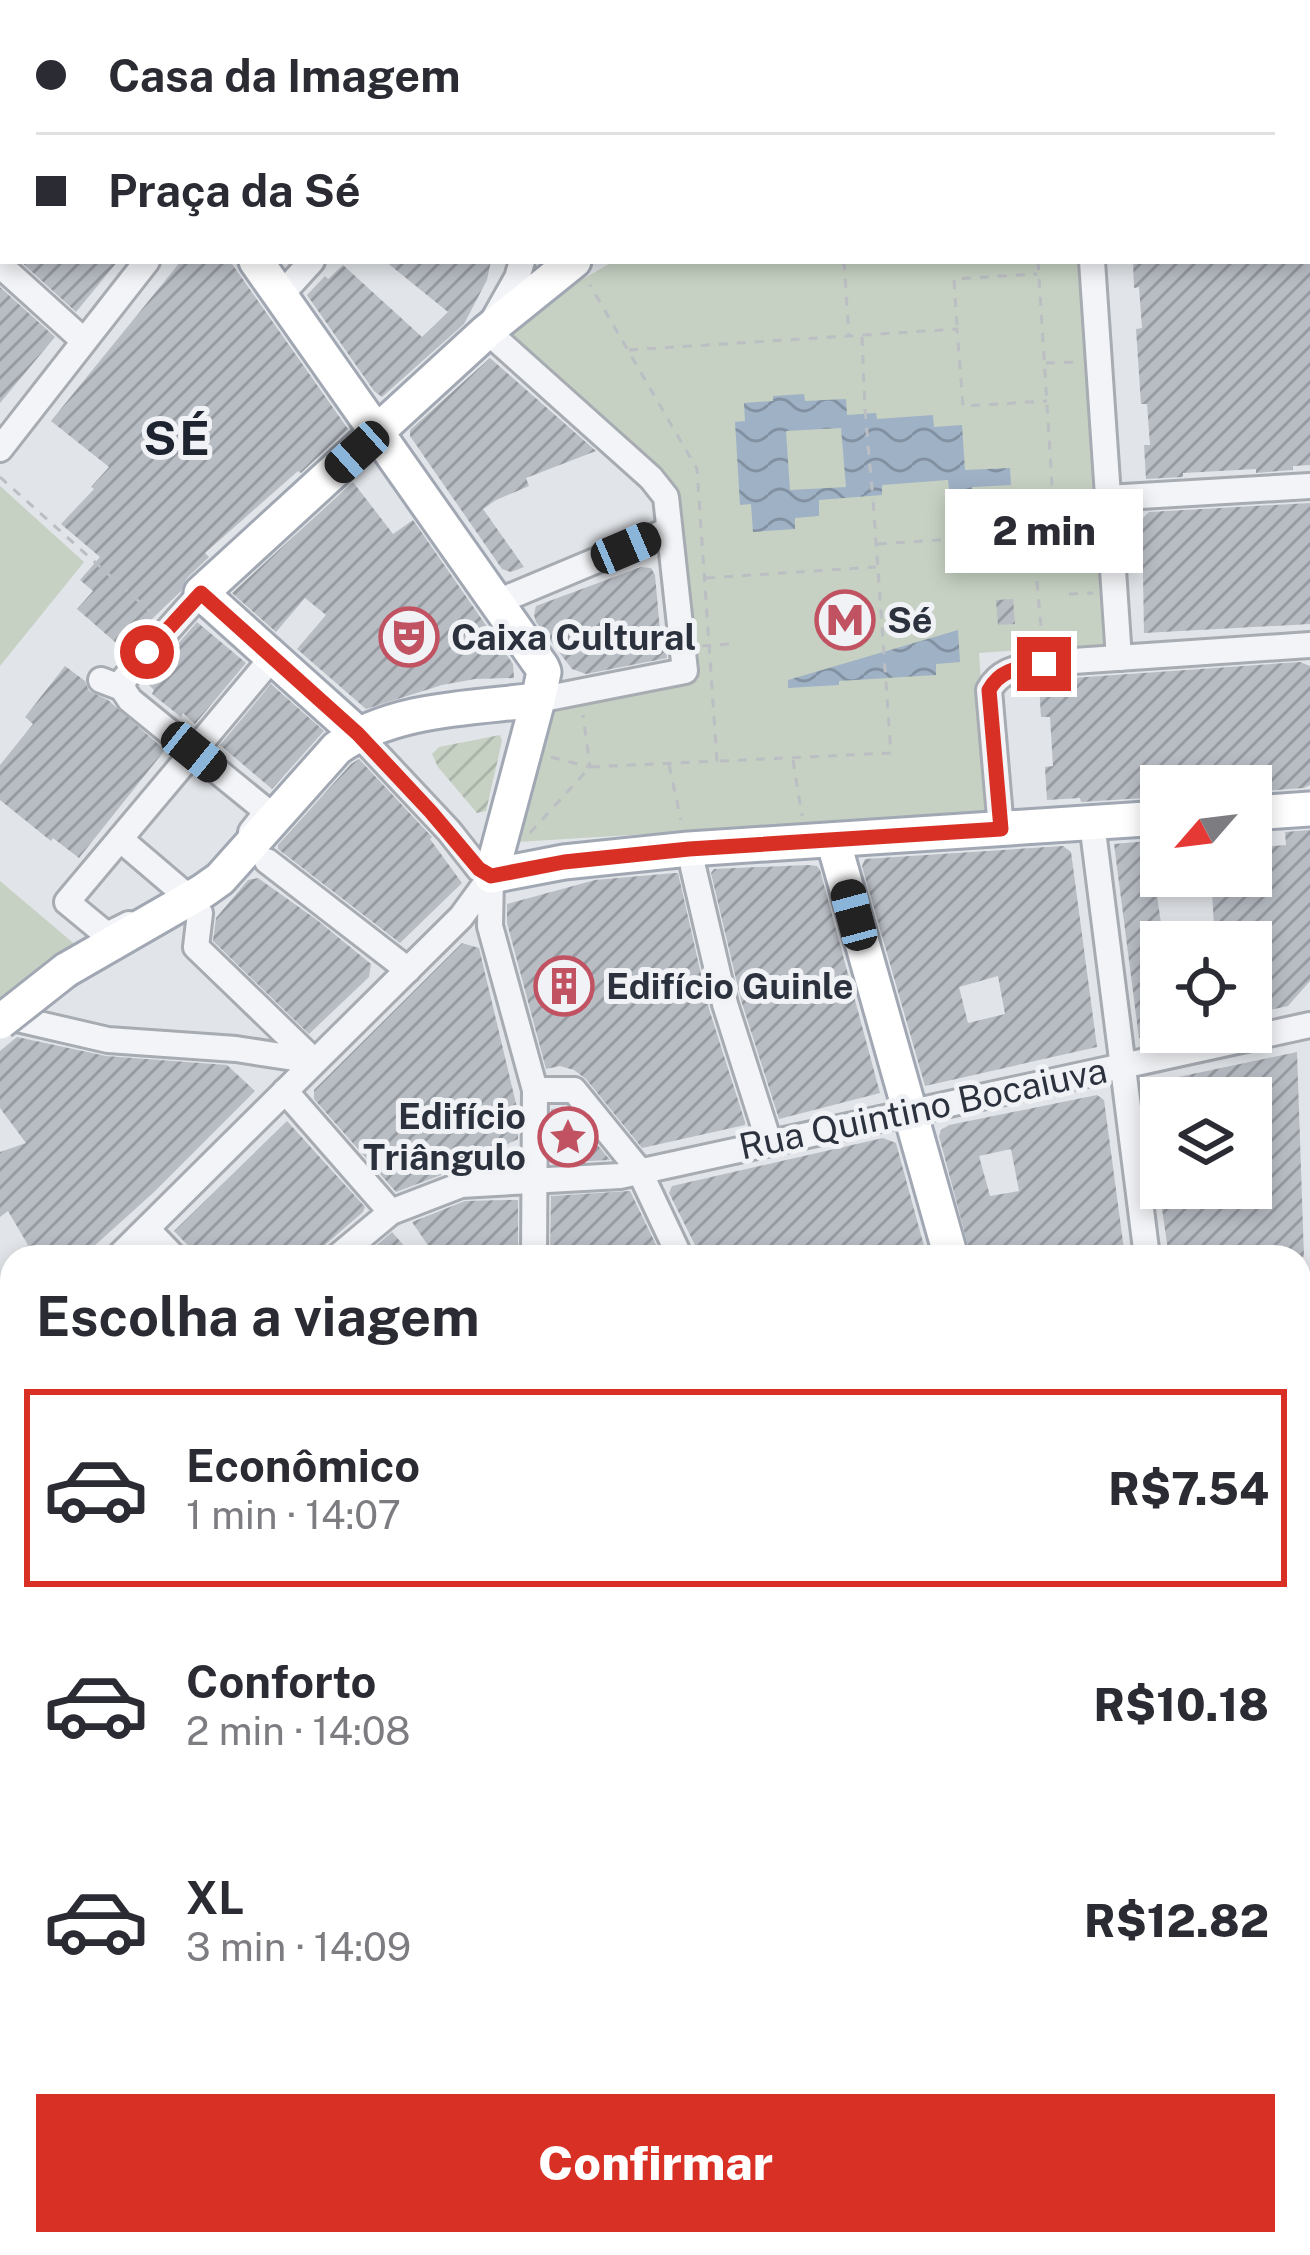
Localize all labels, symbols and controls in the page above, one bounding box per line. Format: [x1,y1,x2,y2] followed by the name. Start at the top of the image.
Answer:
[108,49,461,102] text: Casa da Imagem
[108,164,361,217] text: Praça da Sé
[143,409,213,466] district label: SÉ
[318,415,396,489] car
[945,490,1143,574] callout: 2 min
[992,508,1096,554] text: 2 min
[586,517,666,579] car
[814,589,876,651] metro station icon: Sé
[887,599,932,641] place label: Sé
[378,606,440,668] theatre icon: Caixa Cultural
[451,616,696,658] place label: Caixa Cultural
[120,625,174,679] route start
[1017,637,1071,691] route end
[155,715,233,789] car
[1140,765,1272,897] north arrow
[1140,765,1272,1209] map controls
[827,876,881,954] car
[1140,921,1272,1053] button: locate
[533,955,595,1017] building icon: Edifício Guinle
[606,965,854,1007] place label: Edifício Guinle
[735,1048,1111,1168] street label: Rua Quintino Bocaiuva
[1140,1077,1272,1209] button: layers
[363,1095,526,1178] place label: Edifício Triângulo
[537,1106,599,1168] place icon: Edifício Triângulo
[36,1285,480,1348] text: Escolha a viagem
[42,1434,150,1542] icon: car
[186,1439,420,1492] text: Econômico
[1108,1462,1269,1515] text: R$7.54
[186,1492,401,1538] text: 1 min · 14:07
[42,1650,150,1758] icon: car
[186,1655,376,1708] text: Conforto
[1093,1678,1269,1731] text: R$10.18
[186,1708,411,1754] text: 2 min · 14:08
[42,1866,150,1974] icon: car
[186,1871,244,1924] text: XL
[1084,1894,1269,1947] text: R$12.82
[186,1924,411,1970] text: 3 min · 14:09
[36,2094,1275,2232] button: Confirmar

